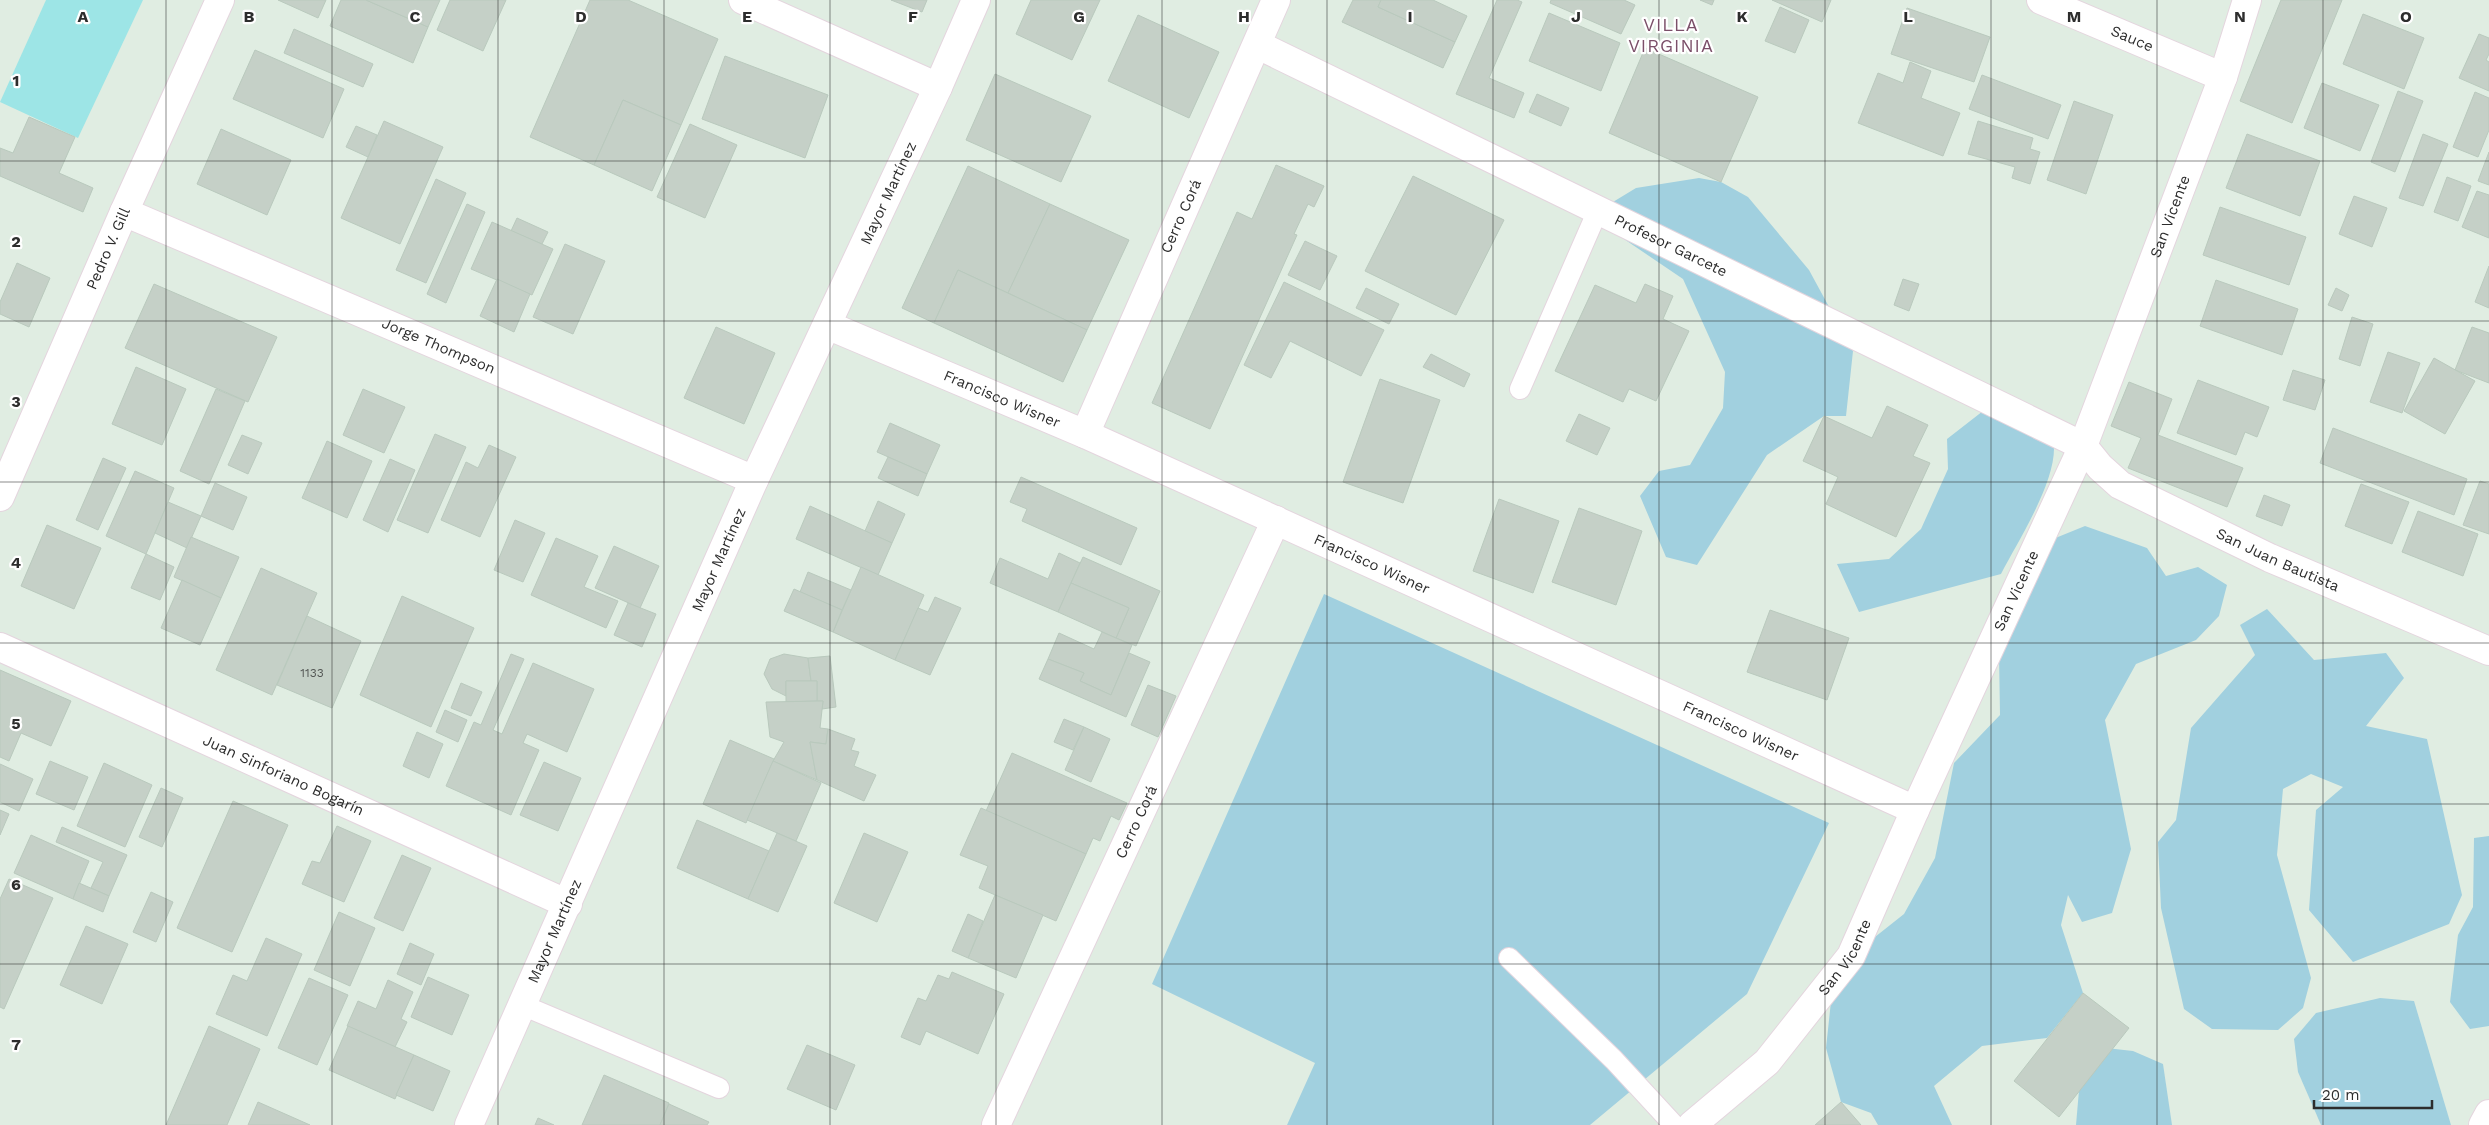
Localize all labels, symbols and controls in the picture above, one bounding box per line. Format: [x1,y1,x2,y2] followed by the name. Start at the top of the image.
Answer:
[78,7,89,26] text: A
[244,7,255,26] text: B
[410,7,421,26] text: C
[575,7,587,26] text: D
[742,7,752,26] text: E
[908,7,918,26] text: F
[1073,7,1085,26] text: G
[1238,7,1250,26] text: H
[1407,7,1413,26] text: I
[1571,7,1581,26] text: J
[1736,7,1748,26] text: K
[1903,7,1913,26] text: L
[2067,7,2081,26] text: M
[2234,7,2246,26] text: N
[2400,7,2412,26] text: O
[1628,14,1714,56] district label: VILLA VIRGINIA
[2108,22,2156,55] street label: Sauce
[13,71,19,90] text: 1
[857,139,920,247] street label: Mayor Martínez
[2146,173,2194,260] street label: San Vicente
[1157,176,1205,256] street label: Cerro Corá
[82,204,134,292] street label: Pedro V. Gill
[1612,211,1730,281] street label: Profesor Garcete
[11,232,21,251] text: 2
[379,314,498,378] street label: Jorge Thompson
[941,366,1063,432] street label: Francisco Wisner
[11,392,21,411] text: 3
[688,505,750,614] street label: Mayor Martínez
[2213,524,2343,596] street label: San Juan Bautista
[1311,530,1433,598] street label: Francisco Wisner
[1990,548,2043,634] street label: San Vicente
[11,553,21,572] text: 4
[300,666,324,680] house number: 1133
[1680,697,1801,765] street label: Francisco Wisner
[11,714,21,733] text: 5
[200,731,367,819] street label: Juan Sinforiano Bogarín
[1112,782,1161,861] street label: Cerro Corá
[11,875,21,894] text: 6
[524,876,585,986] street label: Mayor Martínez
[1814,916,1875,999] street label: San Vicente
[11,1035,21,1054] text: 7
[2314,1078,2432,1110] scale bar
[2322,1086,2360,1104] text: 20 m

